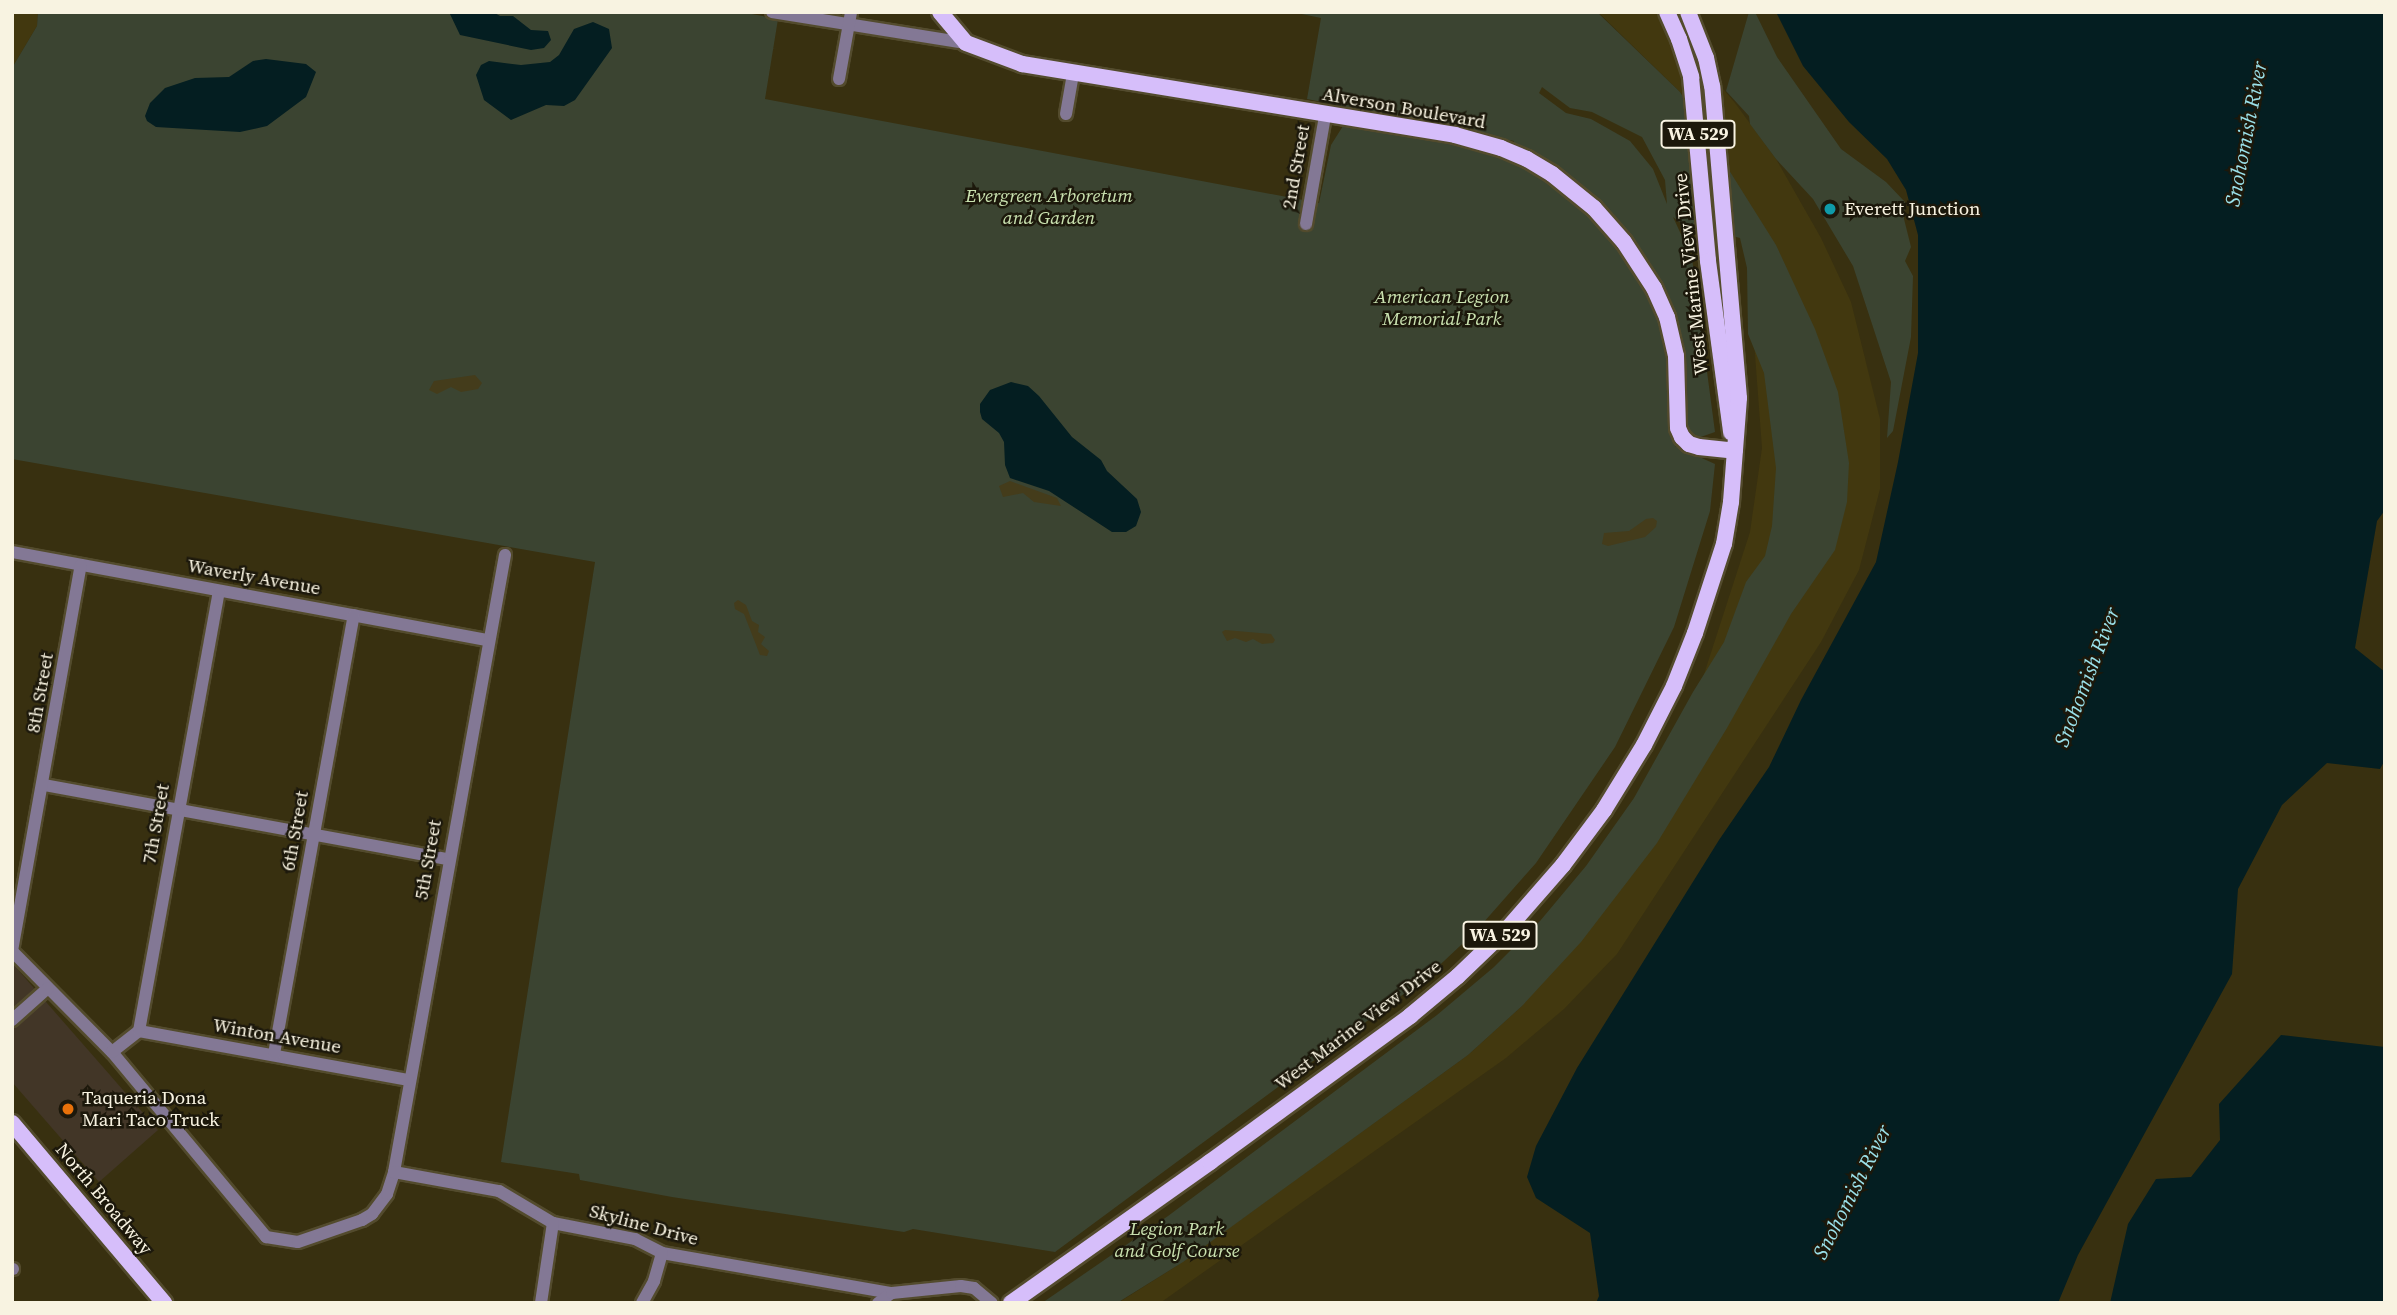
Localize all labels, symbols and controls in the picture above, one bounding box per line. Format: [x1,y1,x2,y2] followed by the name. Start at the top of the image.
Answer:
[2220,59,2272,209] water label: Snohomish River
[1321,82,1487,134] street label: Alverson Boulevard
[1660,119,1736,148] road number: WA 529
[1277,123,1315,211] street label: 2nd Street
[1669,172,1713,376] street label: West Marine View Drive
[965,185,1133,229] park label: Evergreen Arboretum and Garden
[1844,198,1981,220] place label: Everett Junction
[1822,201,1838,217] marker: Everett Junction
[1374,286,1510,330] park label: American Legion Memorial Park
[186,554,322,600] street label: Waverly Avenue
[2049,604,2125,750] water label: Snohomish River
[22,651,58,735] street label: 8th Street
[138,782,174,866] street label: 7th Street
[277,789,313,873] street label: 6th Street
[410,818,446,902] street label: 5th Street
[1462,920,1538,950] road number: WA 529
[1270,955,1446,1095] street label: West Marine View Drive
[211,1013,343,1059] street label: Winton Avenue
[82,1087,220,1131] place label: Taqueria Dona Mari Taco Truck
[60,1101,76,1117] marker: Taqueria Dona Mari Taco Truck
[1807,1121,1897,1263] water label: Snohomish River
[51,1139,157,1259] street label: North Broadway
[587,1199,701,1251] street label: Skyline Drive
[1115,1218,1239,1262] park label: Legion Park and Golf Course

